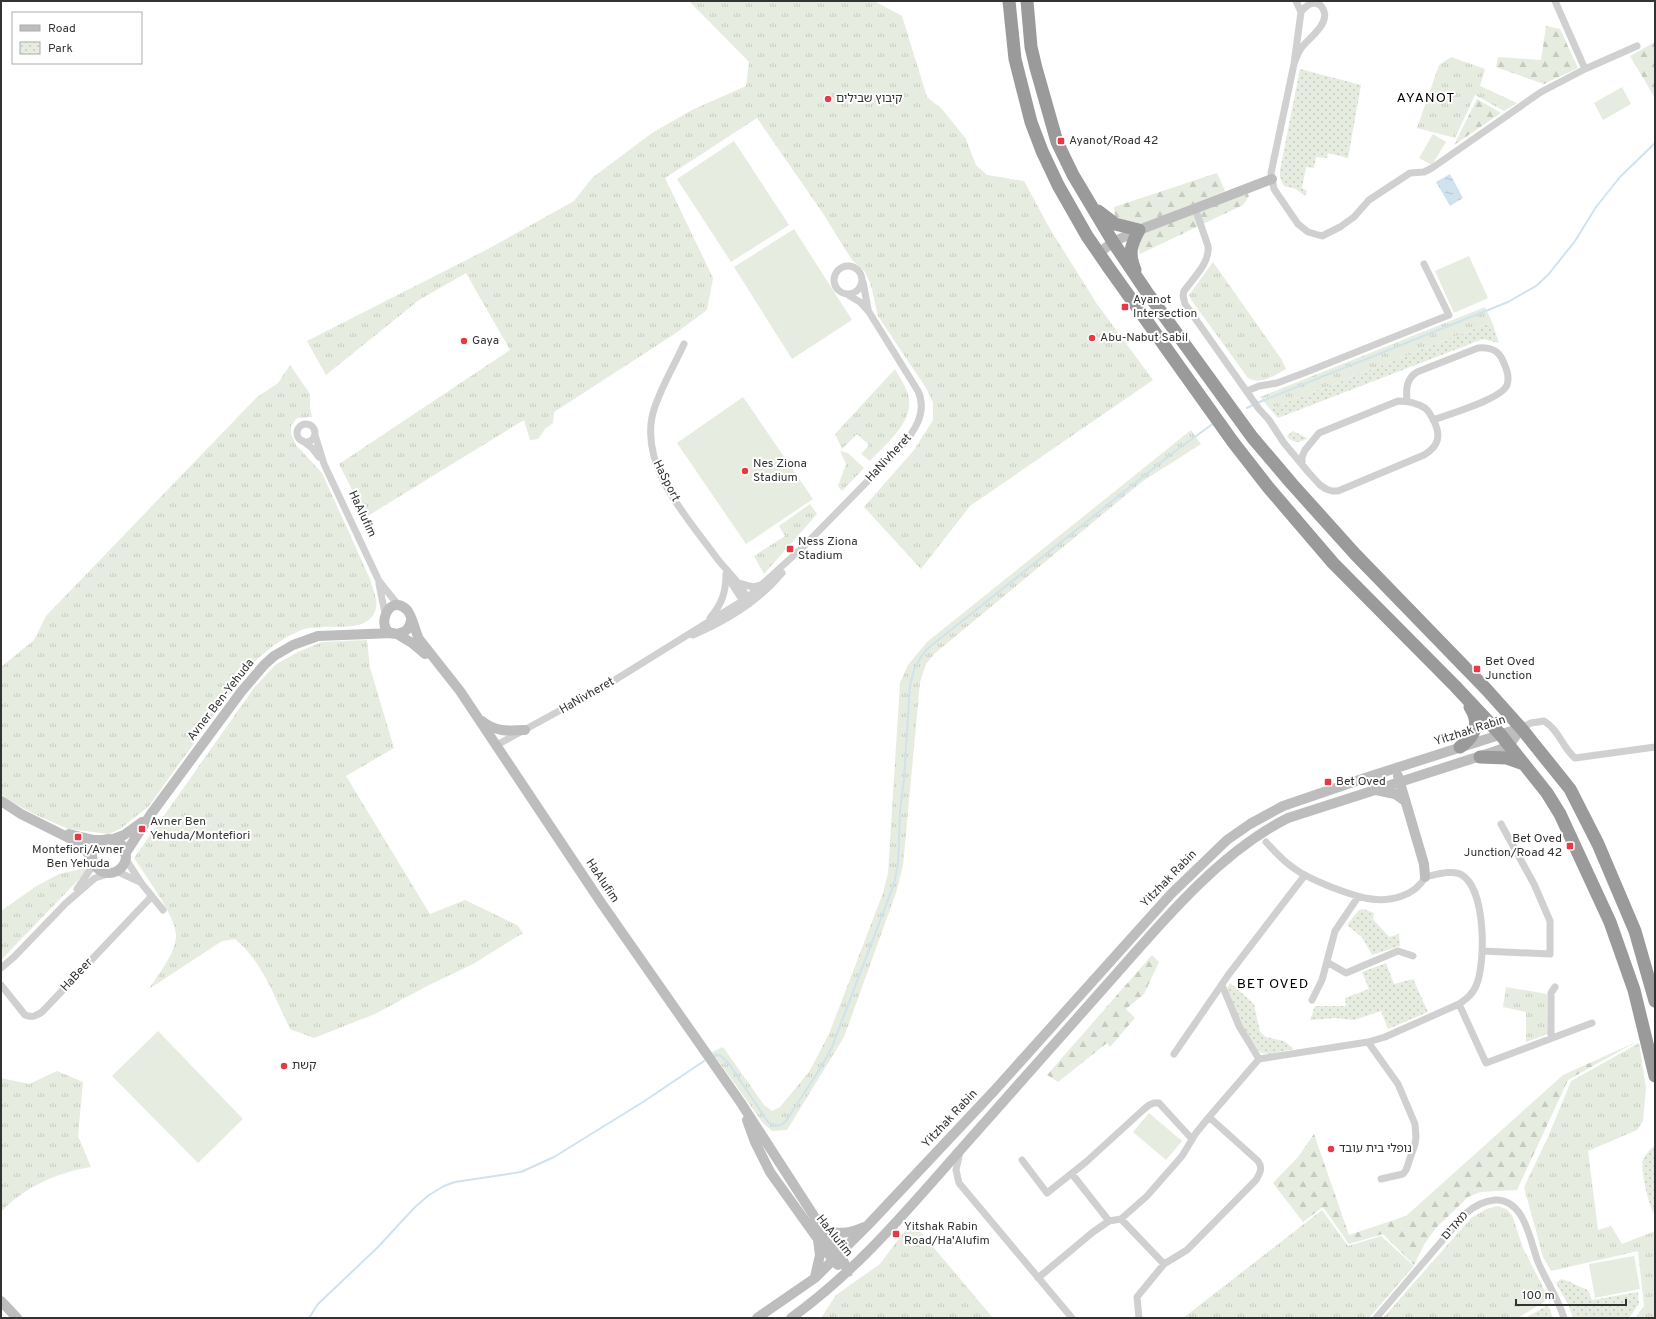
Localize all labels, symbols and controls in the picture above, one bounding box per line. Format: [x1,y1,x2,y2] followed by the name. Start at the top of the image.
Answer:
[12,12,142,64] legend
[48,21,76,37] text: Road
[48,41,73,57] text: Park
[1397,90,1455,107] district label: AYANOT
[836,91,903,107] place label: קיבוץ שבילים
[823,94,833,104] marker: קיבוץ שבילים
[1069,133,1158,149] place label: Ayanot/Road 42
[1056,136,1066,146] marker: Ayanot/Road 42
[1133,292,1197,322] place label: Ayanot Intersection
[1120,302,1130,312] marker: Ayanot Intersection
[1100,330,1188,346] place label: Abu-Nabut Sabil
[472,333,499,349] place label: Gaya
[1087,333,1097,343] marker: Abu-Nabut Sabil
[459,336,469,346] marker: Gaya
[862,430,916,486] street label: HaNivheret
[753,456,807,486] place label: Nes Ziona Stadium
[649,458,683,504] street label: HaSport
[740,466,750,476] marker: Nes Ziona Stadium
[344,488,380,540] street label: HaAlufim
[798,534,858,564] place label: Ness Ziona Stadium
[785,544,795,554] marker: Ness Ziona Stadium
[1485,654,1535,684] place label: Bet Oved Junction
[184,656,258,744] street label: Avner Ben-Yehuda
[1472,664,1482,674] marker: Bet Oved Junction
[557,674,617,718] street label: HaNivheret
[1432,712,1508,750] street label: Yitzhak Rabin
[1336,774,1386,790] place label: Bet Oved
[1323,777,1333,787] marker: Bet Oved
[150,814,250,844] place label: Avner Ben Yehuda/Montefiori
[137,824,147,834] marker: Avner Ben Yehuda/Montefiori
[1464,831,1562,861] place label: Bet Oved Junction/Road 42
[73,832,83,842] marker: Montefiori/Avner Ben Yehuda
[1565,841,1575,851] marker: Bet Oved Junction/Road 42
[32,842,124,872] place label: Montefiori/Avner Ben Yehuda
[1137,847,1201,911] street label: Yitzhak Rabin
[581,856,623,906] street label: HaAlufim
[57,955,97,995] street label: HaBeer
[1237,976,1309,993] district label: BET OVED
[292,1058,317,1074] place label: קשת
[279,1061,289,1071] marker: קשת
[919,1086,981,1152] street label: Yitzhak Rabin
[1339,1141,1412,1157] place label: נופלי בית עובד
[1326,1144,1336,1154] marker: נופלי בית עובד
[1438,1208,1472,1244] street label: מאדים
[812,1212,856,1260] street label: HaAlufim
[904,1219,990,1249] place label: Yitshak Rabin Road/Ha'Alufim
[891,1229,901,1239] marker: Yitshak Rabin Road/Ha'Alufim
[1516,1281,1626,1307] scale bar
[1522,1288,1555,1304] text: 100 m

